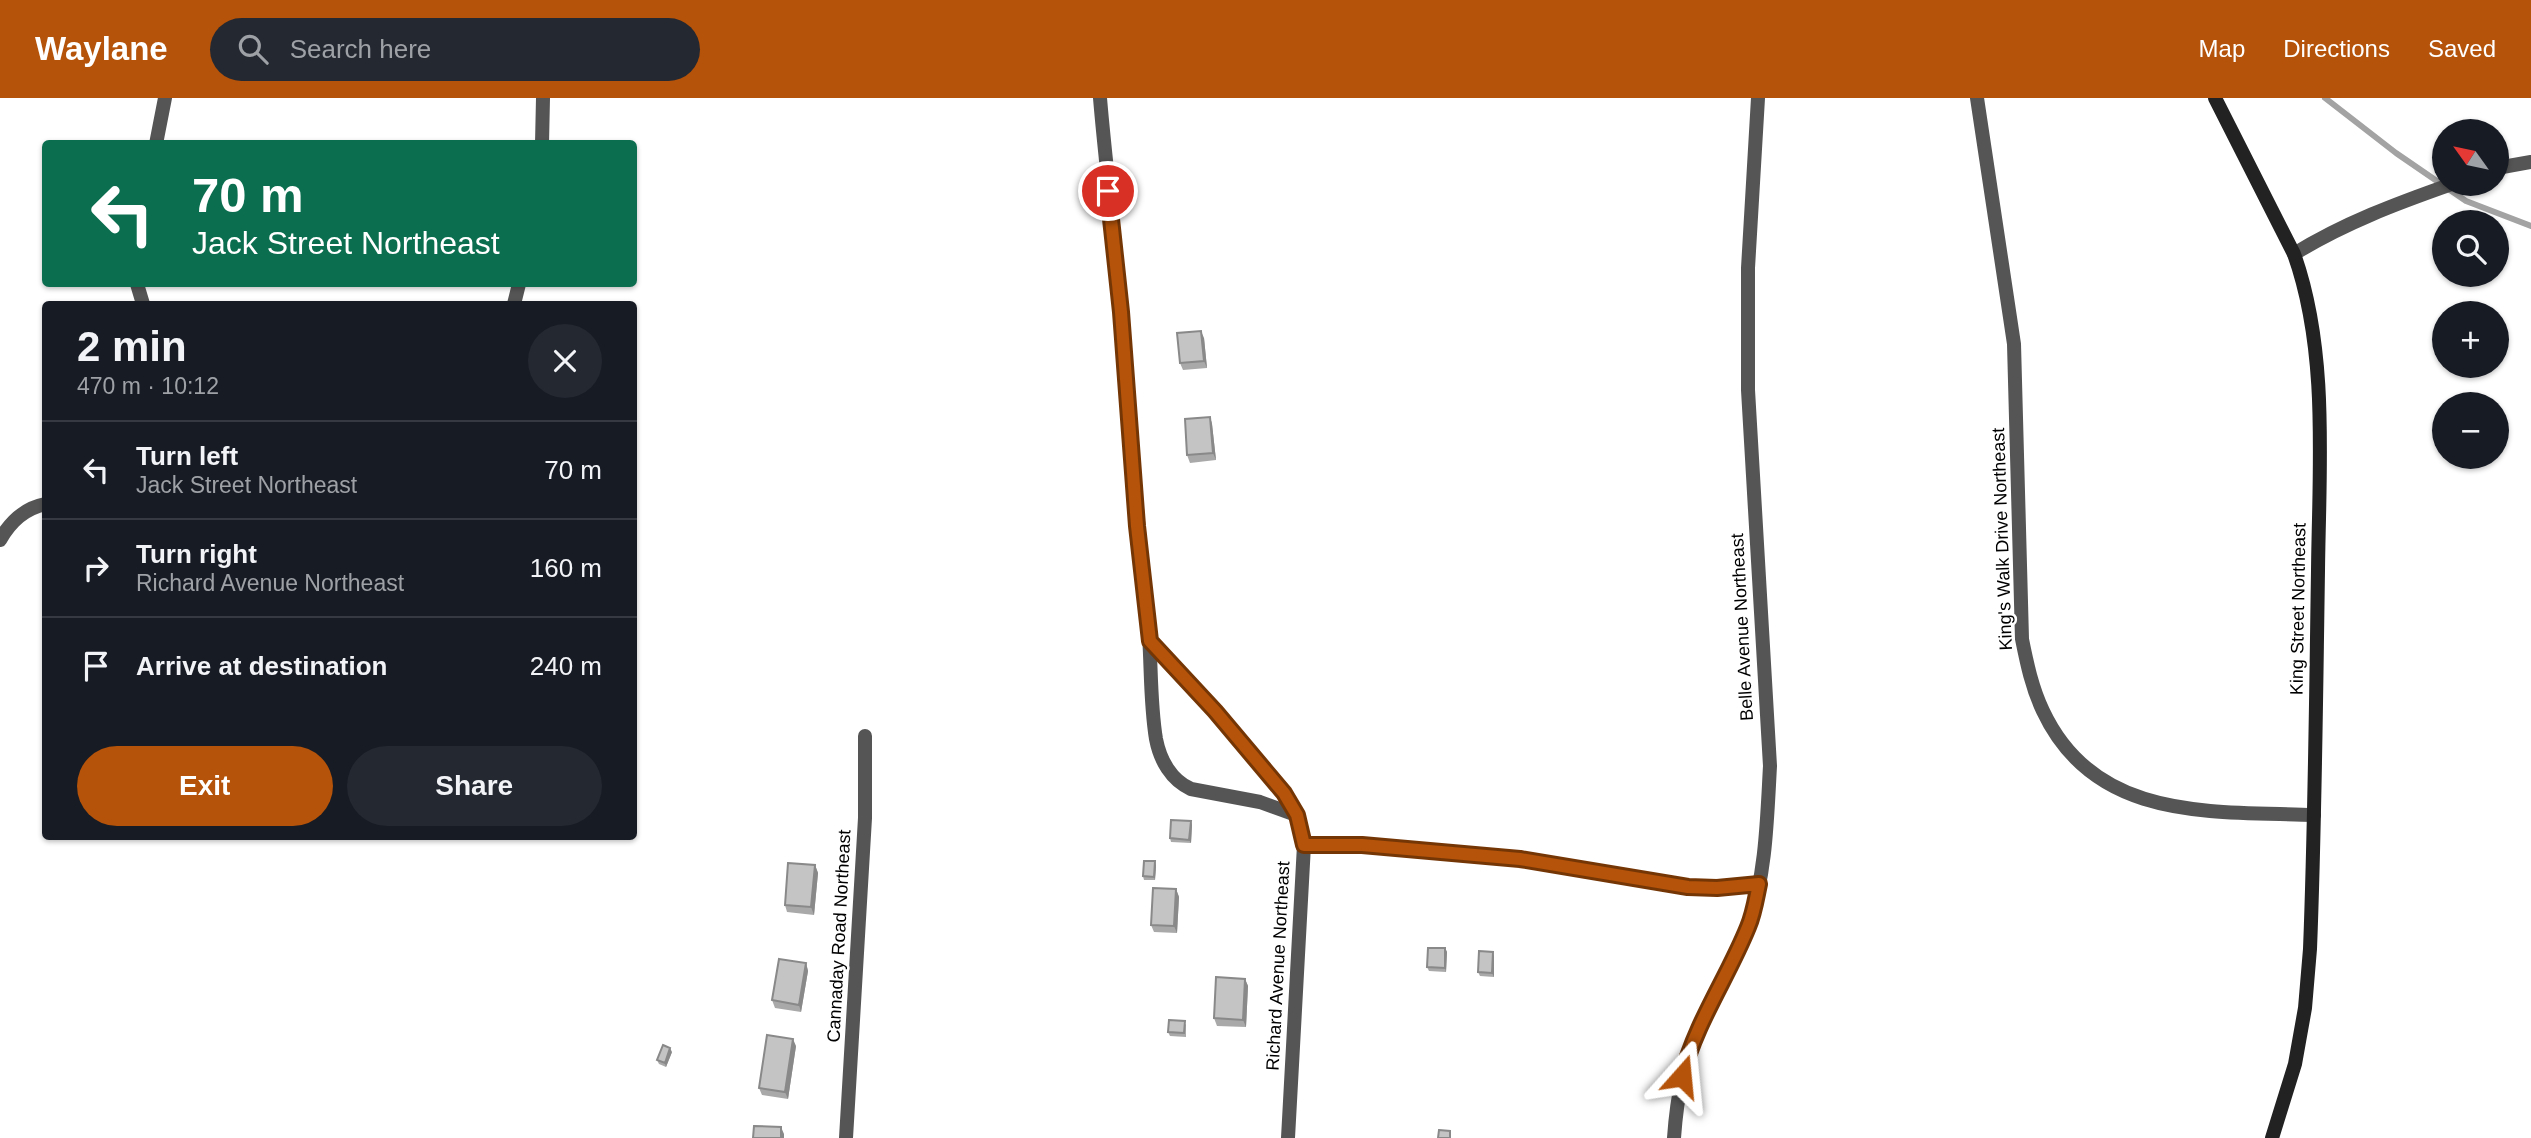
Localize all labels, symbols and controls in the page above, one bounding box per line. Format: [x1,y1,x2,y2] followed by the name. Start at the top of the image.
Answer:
[210,18,700,81] search box
[35,30,168,67] text: Waylane
[234,30,272,68] icon: search
[290,34,431,64] text: Search here
[2199,35,2245,62] text: Map
[2283,35,2390,62] text: Directions
[2428,35,2496,62] text: Saved
[2432,119,2510,196] north arrow
[2432,119,2509,469] map controls
[1078,161,1138,221] pin
[77,168,168,259] icon: left
[192,168,304,222] text: 70 m
[1089,172,1127,210] icon: arrive
[2432,210,2509,287] button: search
[192,225,500,261] text: Jack Street Northeast
[2432,301,2509,378] button: +
[77,323,187,370] text: 2 min
[528,324,602,398] button: close
[77,373,219,399] text: 470 m · 10:12
[2432,392,2509,469] button: −
[1988,427,2016,651] street label: King's Walk Drive Northeast
[136,441,238,471] text: Turn left
[77,451,115,489] icon: left
[544,455,602,485] text: 70 m
[136,472,357,498] text: Jack Street Northeast
[2286,523,2310,695] street label: King Street Northeast
[1727,533,1757,721] street label: Belle Avenue Northeast
[136,539,257,569] text: Turn right
[77,549,115,587] icon: right
[530,553,602,583] text: 160 m
[136,570,404,596] text: Richard Avenue Northeast
[77,647,115,685] icon: arrive
[136,651,387,681] text: Arrive at destination
[530,651,602,681] text: 240 m
[77,746,333,826] button: Exit
[347,746,602,826] button: Share
[823,829,855,1043] street label: Cannaday Road Northeast
[1263,861,1293,1071] street label: Richard Avenue Northeast
[1645,1039,1719,1113] position arrow

